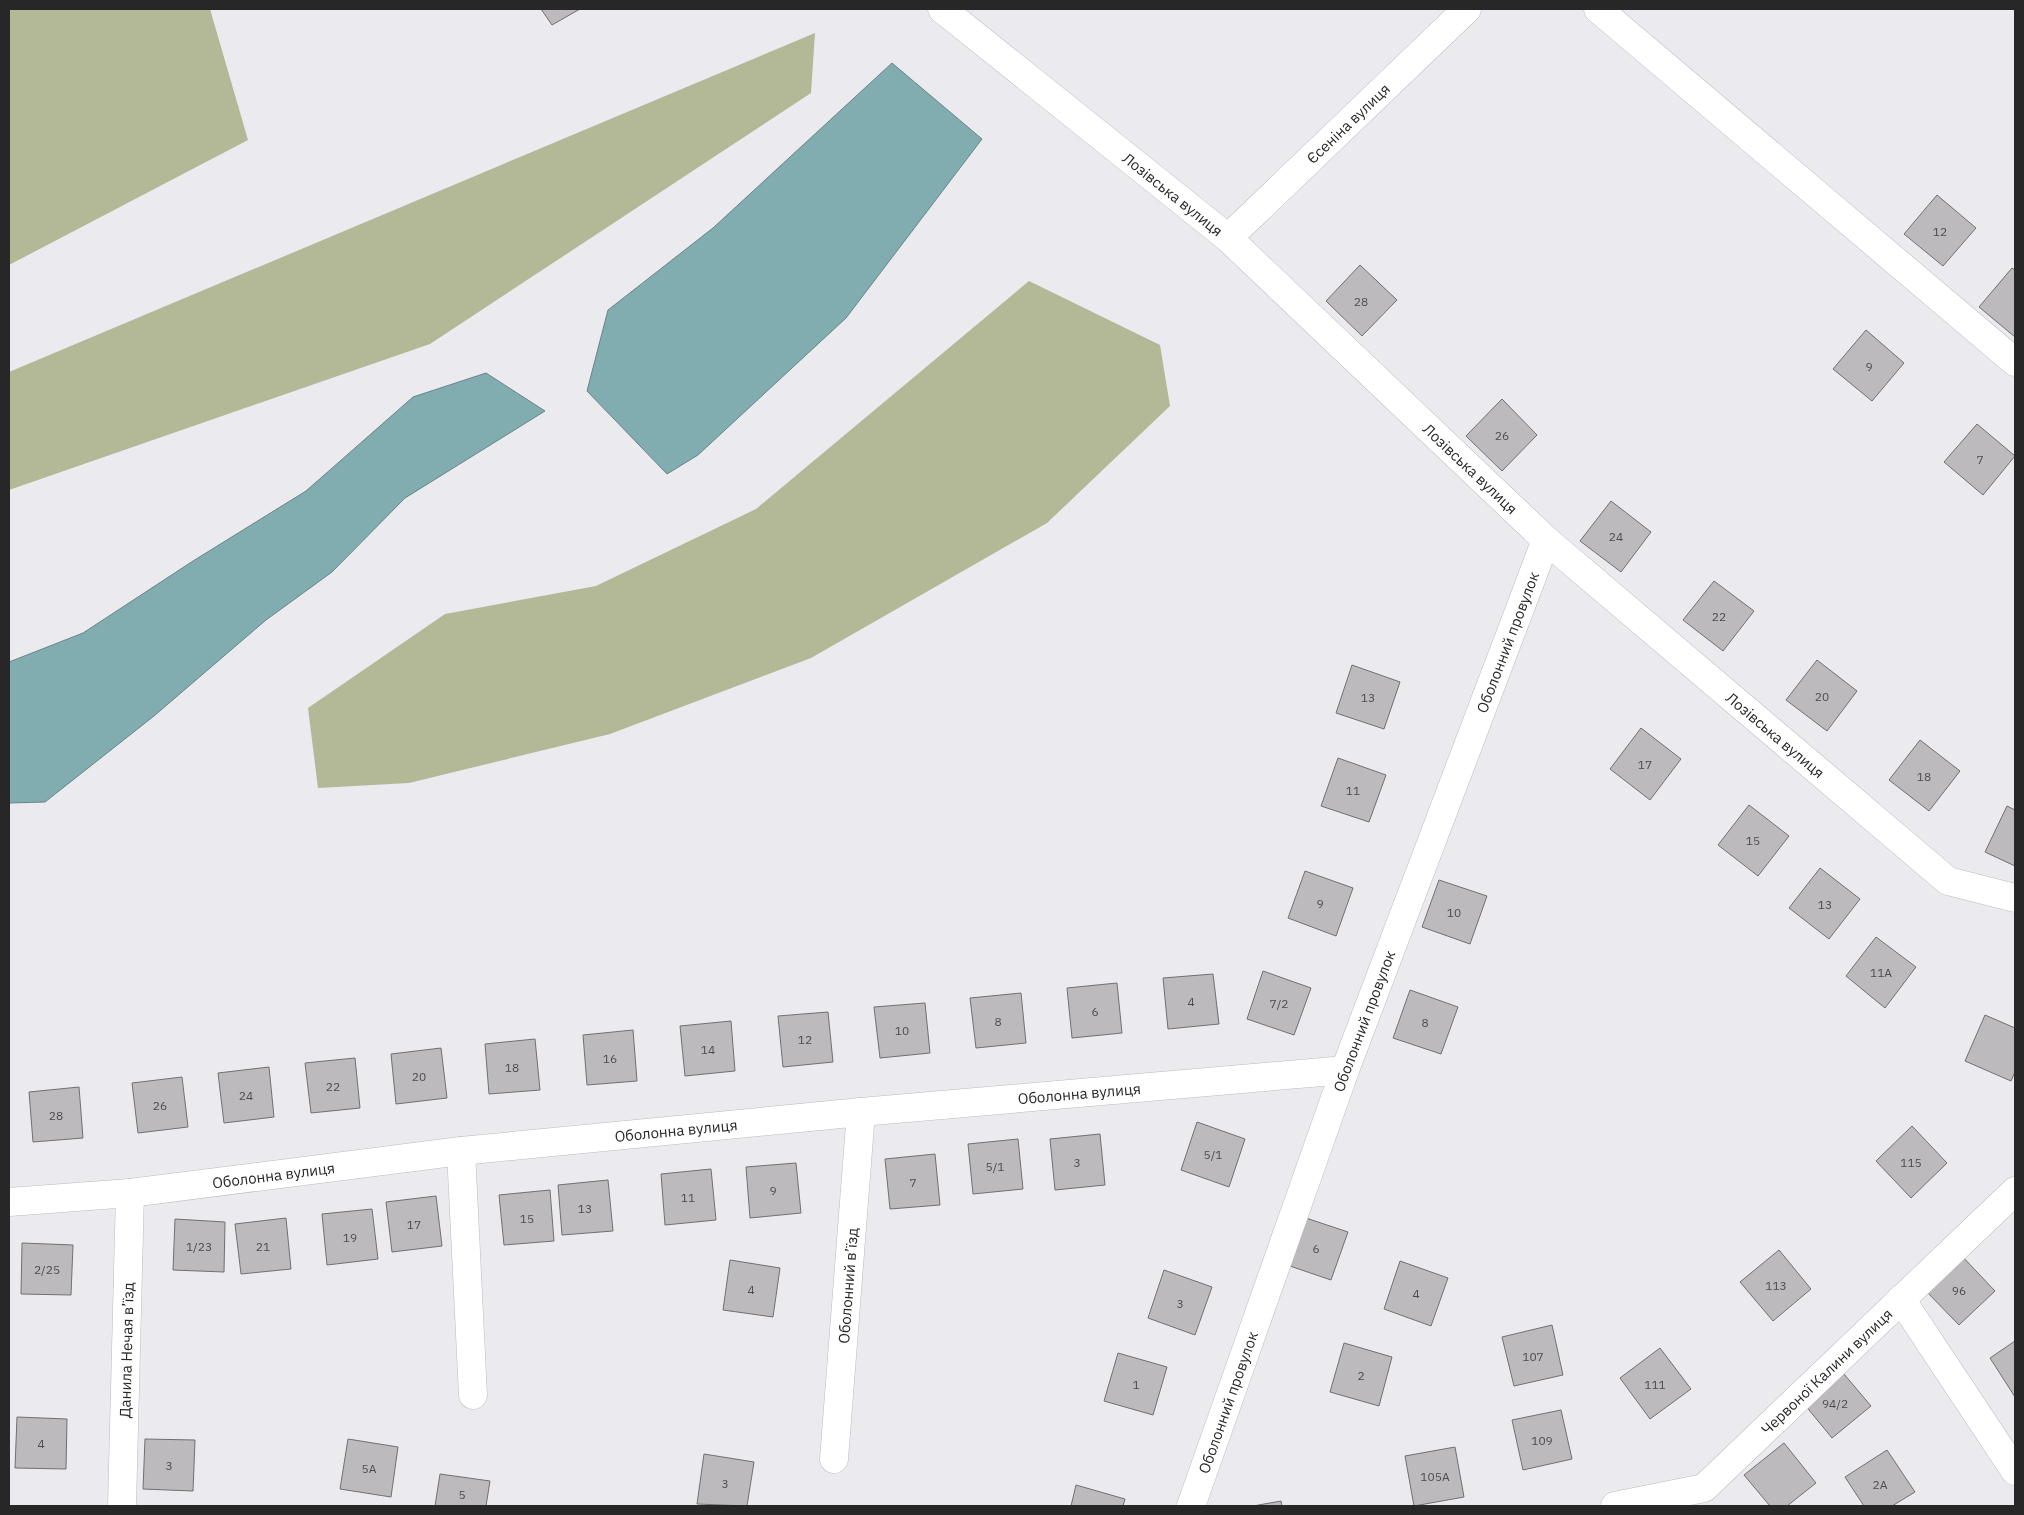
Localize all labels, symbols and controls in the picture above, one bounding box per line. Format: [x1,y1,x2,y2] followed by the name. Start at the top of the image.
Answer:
[1302,79,1393,167] street label: Єсеніна вулиця
[1119,148,1227,240] street label: Лозівська вулиця
[1933,224,1947,239] house number: 12
[1354,294,1368,309] house number: 28
[1865,359,1873,374] house number: 9
[1419,419,1522,518] street label: Лозівська вулиця
[1495,428,1509,443] house number: 26
[1976,452,1984,467] house number: 7
[1609,529,1623,544] house number: 24
[1472,569,1543,715] street label: Оболонний провулок
[1712,609,1726,624] house number: 22
[1722,688,1829,782] street label: Лозівська вулиця
[1815,689,1829,704] house number: 20
[1361,690,1375,705] house number: 13
[1638,757,1652,772] house number: 17
[1917,769,1931,784] house number: 18
[1346,783,1360,798] house number: 11
[1746,833,1760,848] house number: 15
[1316,896,1324,911] house number: 9
[1818,897,1832,912] house number: 13
[1447,905,1461,920] house number: 10
[1329,948,1399,1094] street label: Оболонний провулок
[1870,965,1892,980] house number: 11А
[1187,994,1195,1009] house number: 4
[1270,996,1289,1011] house number: 7/2
[1091,1004,1099,1019] house number: 6
[994,1014,1002,1029] house number: 8
[1421,1015,1429,1030] house number: 8
[895,1023,909,1038] house number: 10
[798,1032,812,1047] house number: 12
[701,1042,715,1057] house number: 14
[603,1051,617,1066] house number: 16
[505,1060,519,1075] house number: 18
[412,1069,426,1084] house number: 20
[1017,1078,1142,1108] street label: Оболонна вулиця
[326,1079,340,1094] house number: 22
[239,1088,253,1103] house number: 24
[153,1098,167,1113] house number: 26
[49,1108,63,1123] house number: 28
[614,1115,738,1145] street label: Оболонна вулиця
[1204,1147,1223,1162] house number: 5/1
[1073,1155,1081,1170] house number: 3
[1900,1155,1922,1170] house number: 115
[211,1158,336,1192] street label: Оболонна вулиця
[986,1159,1005,1174] house number: 5/1
[909,1175,917,1190] house number: 7
[769,1183,777,1198] house number: 9
[681,1190,695,1205] house number: 11
[578,1201,592,1216] house number: 13
[520,1211,534,1226] house number: 15
[407,1217,421,1232] house number: 17
[834,1227,861,1344] street label: Оболонний в’їзд
[343,1230,357,1245] house number: 19
[186,1239,212,1254] house number: 1/23
[256,1239,270,1254] house number: 21
[1312,1241,1320,1256] house number: 6
[34,1262,60,1277] house number: 2/25
[1765,1278,1787,1293] house number: 113
[115,1282,137,1418] street label: Данила Нечая в’їзд
[747,1282,755,1297] house number: 4
[1952,1283,1966,1298] house number: 96
[1412,1286,1420,1301] house number: 4
[1176,1296,1184,1311] house number: 3
[1757,1304,1896,1438] street label: Червоної Калини вулиця
[1194,1329,1262,1476] street label: Оболонний провулок
[1522,1349,1544,1364] house number: 107
[1357,1368,1365,1383] house number: 2
[1132,1377,1140,1392] house number: 1
[1644,1377,1666,1392] house number: 111
[1822,1396,1848,1411] house number: 94/2
[1531,1433,1553,1448] house number: 109
[37,1436,45,1451] house number: 4
[165,1458,173,1473] house number: 3
[362,1461,377,1476] house number: 5А
[1420,1469,1450,1484] house number: 105А
[721,1476,729,1491] house number: 3
[1873,1477,1888,1492] house number: 2А
[458,1487,466,1502] house number: 5

